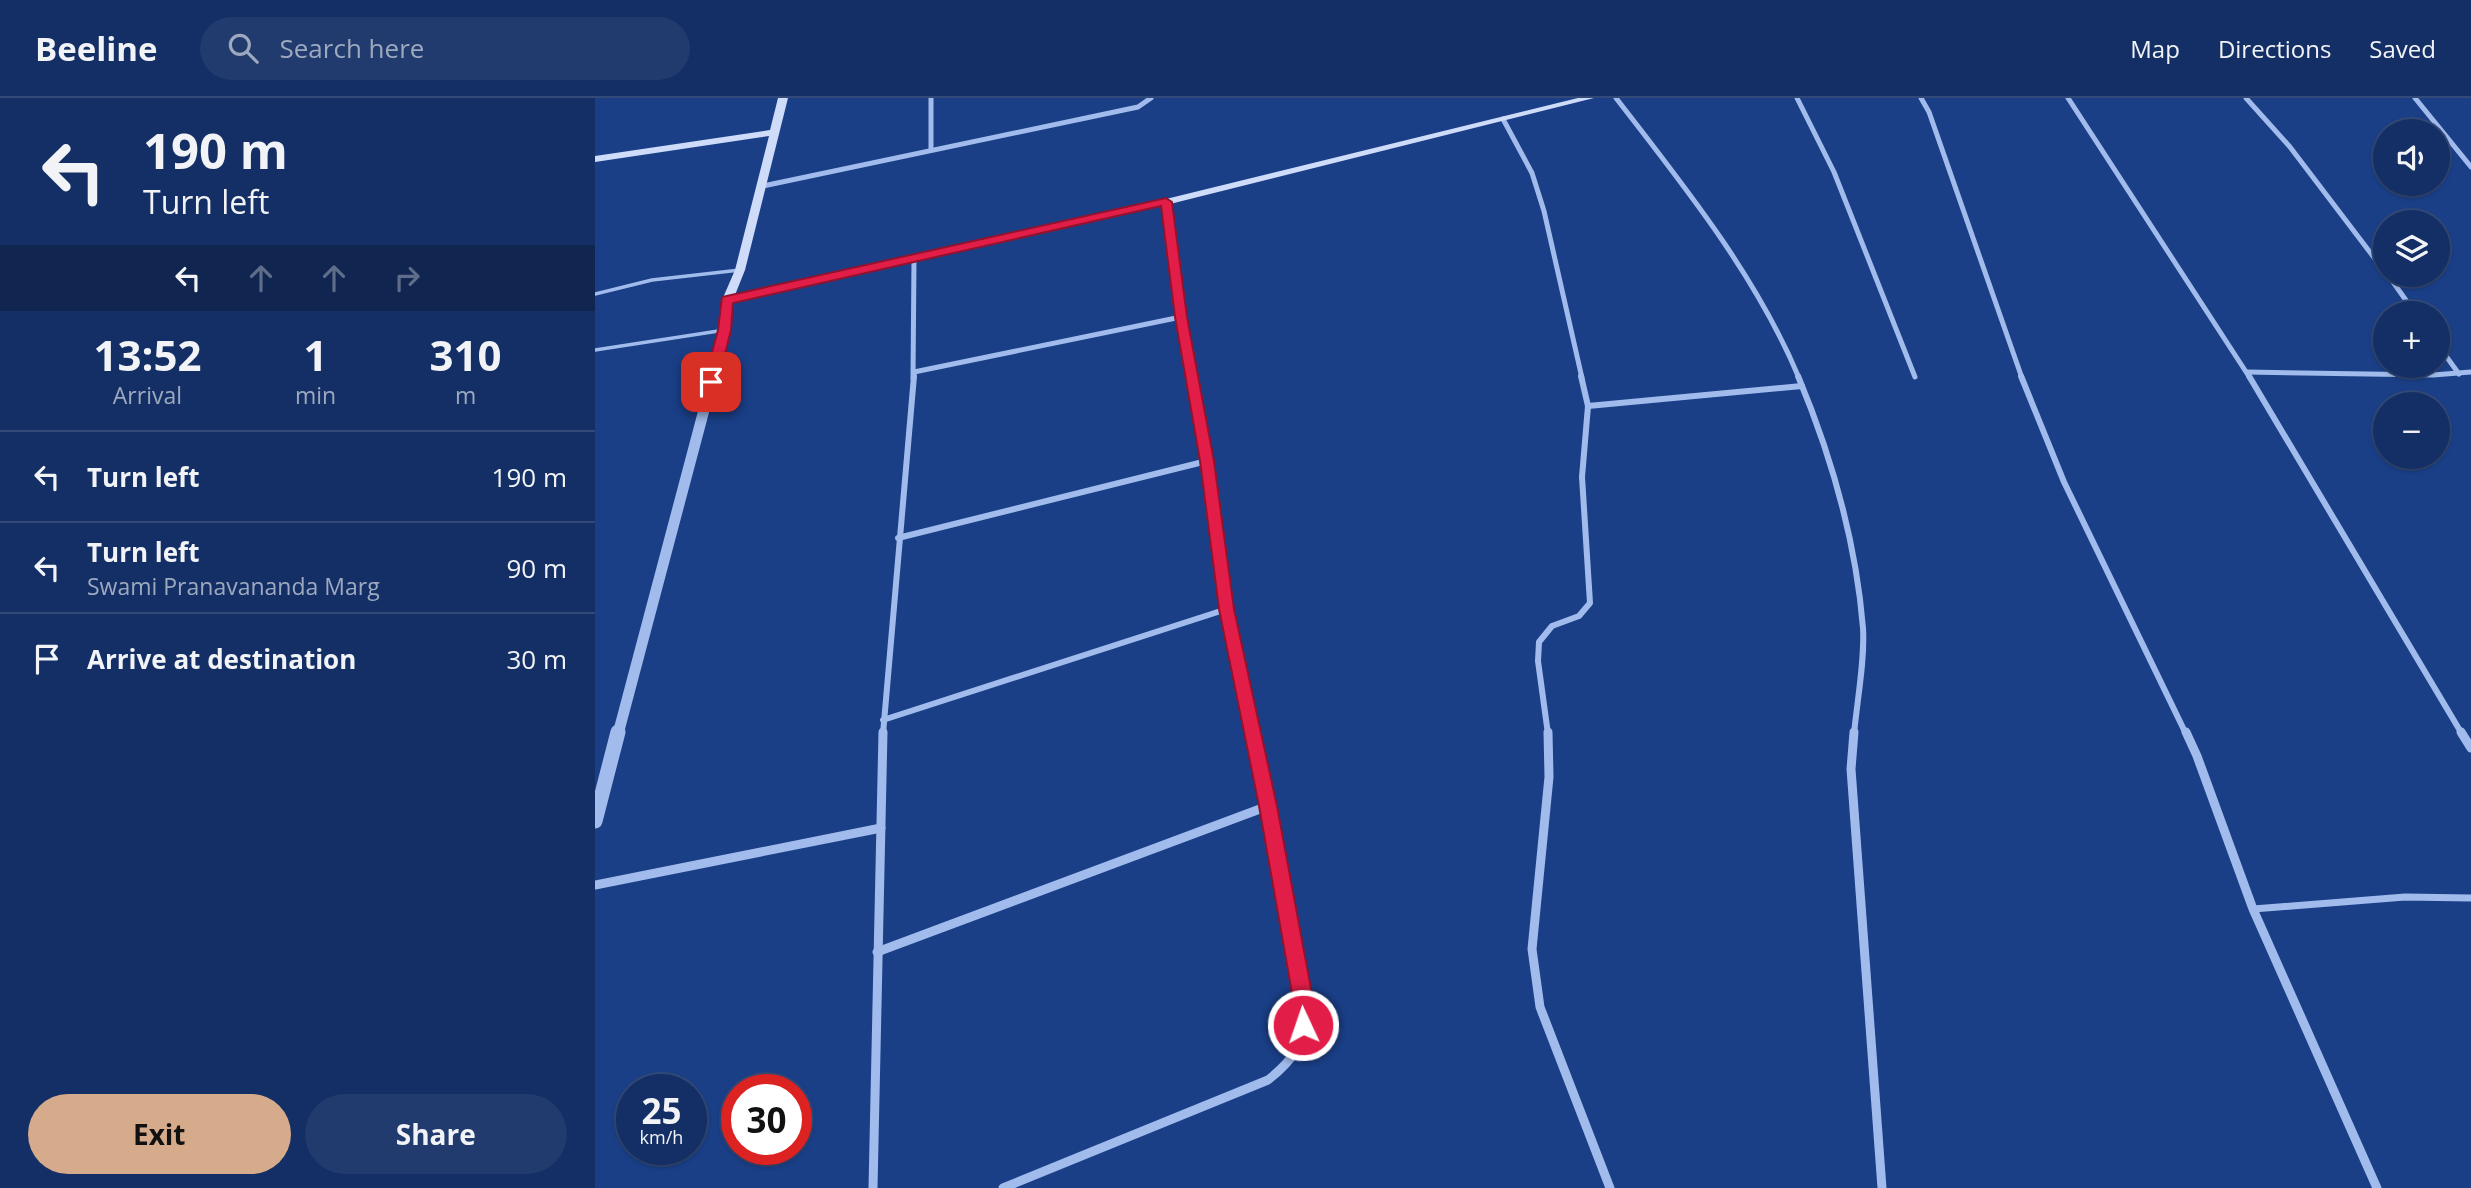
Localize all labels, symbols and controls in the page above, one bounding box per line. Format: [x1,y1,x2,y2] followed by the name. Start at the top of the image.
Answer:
[200,17,690,80] search box
[35,26,158,71] text: Beeline
[224,29,262,67] icon: search
[280,30,424,66] text: Search here
[2130,32,2180,65] text: Map
[2218,32,2331,65] text: Directions
[2369,32,2436,65] text: Saved
[143,117,288,183] text: 190 m
[2373,119,2450,469] map controls
[2373,119,2450,196] button: sound
[28,126,119,217] icon: left
[143,180,269,223] text: Turn left
[2373,210,2450,287] button: layers
[169,259,207,297] icon: left
[242,259,280,297] icon: ahead
[315,259,353,297] icon: ahead
[388,259,426,297] icon: right
[2373,301,2450,378] button: +
[93,326,201,383] text: 13:52
[303,326,328,383] text: 1
[430,326,502,383] text: 310
[681,352,741,412] pin
[692,363,730,401] icon: arrive
[113,379,182,411] text: Arrival
[295,379,336,411] text: min
[455,379,476,411] text: m
[2373,392,2450,469] button: −
[28,458,66,496] icon: left
[87,459,199,495] text: Turn left
[492,459,567,495] text: 190 m
[87,534,199,570] text: Turn left
[28,549,66,587] icon: left
[506,550,567,586] text: 90 m
[87,570,380,602] text: Swami Pranavananda Marg
[28,640,66,678] icon: arrive
[87,641,356,677] text: Arrive at destination
[506,641,567,677] text: 30 m
[1266,988,1340,1062] position arrow
[721,1074,812,1165] speed limit sign: 30
[641,1087,682,1134] text: 25
[28,1094,291,1174] button: Exit
[305,1094,567,1174] button: Share
[640,1125,683,1149] text: km/h

